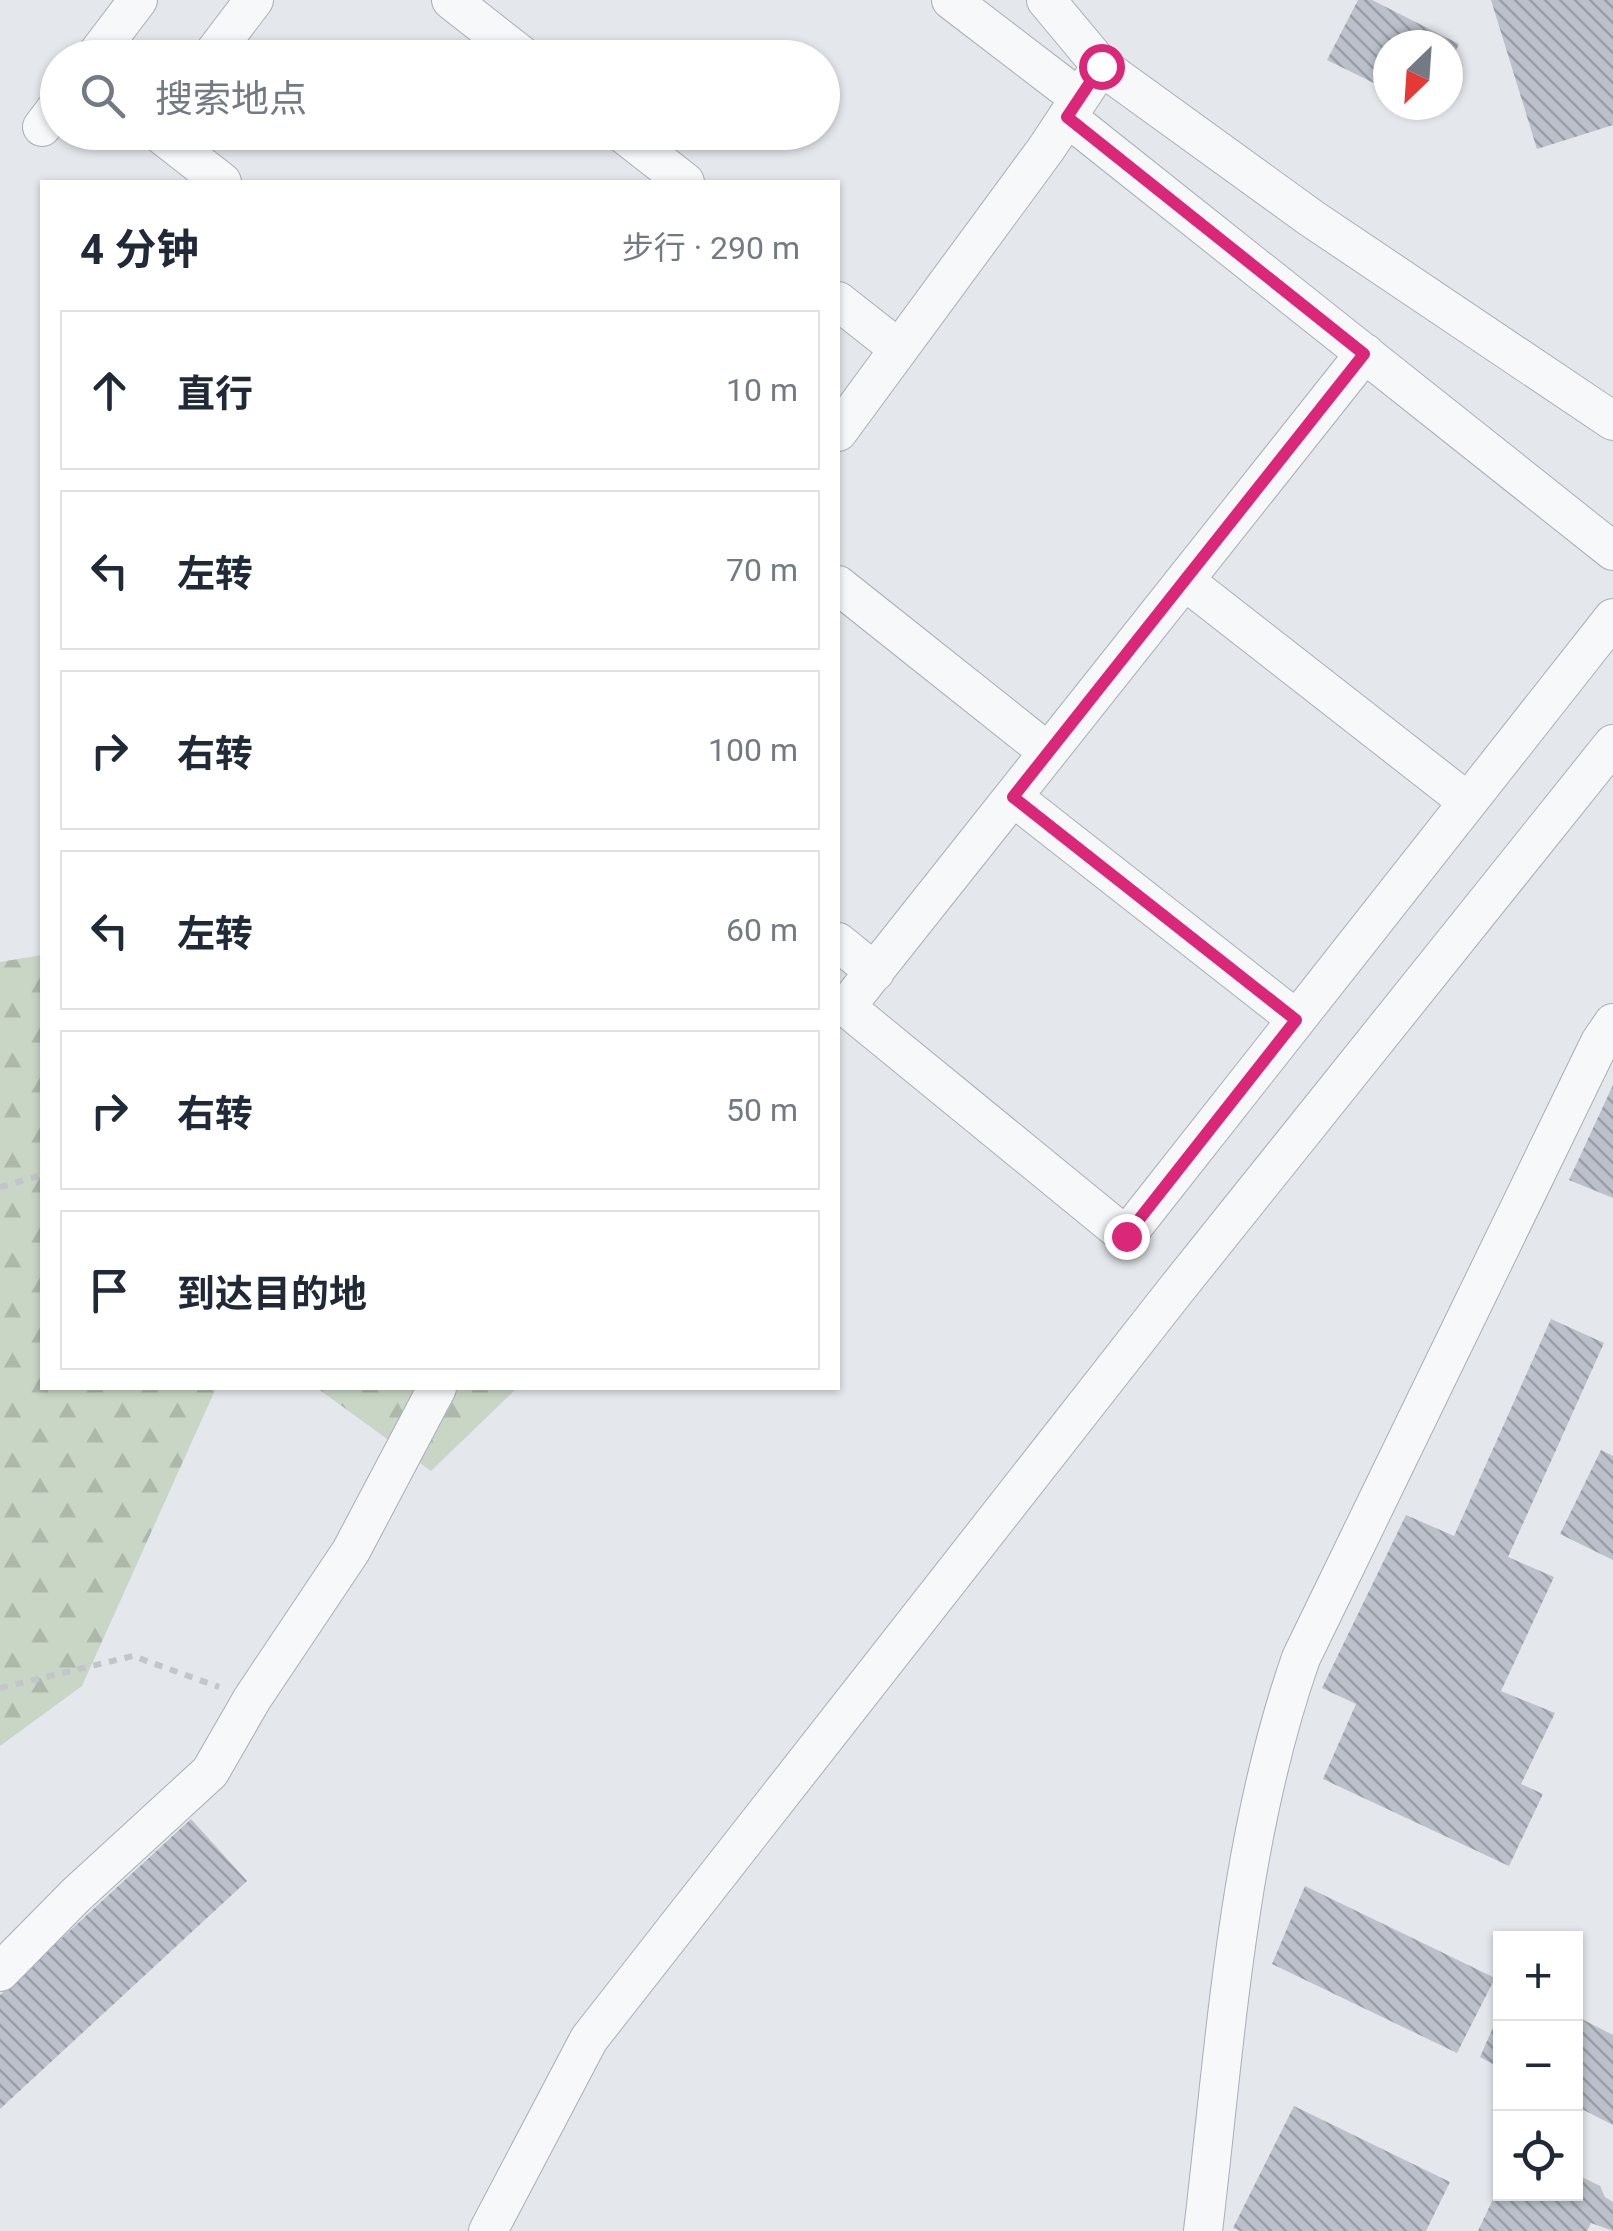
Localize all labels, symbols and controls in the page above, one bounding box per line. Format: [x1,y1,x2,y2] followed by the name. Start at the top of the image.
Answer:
[1373,30,1463,120] north arrow
[40,40,840,150] search box
[1079,44,1125,90] route start
[75,68,130,123] icon: search
[155,77,307,121] text: 搜索地点
[80,225,199,274] text: 4 分钟
[622,229,800,267] text: 步行 · 290 m
[82,363,137,418] icon: ahead
[726,371,798,409] text: 10 m
[177,372,253,416] text: 直行
[82,543,137,598] icon: left
[726,551,798,589] text: 70 m
[177,552,253,596] text: 左转
[82,723,137,778] icon: right
[708,731,798,769] text: 100 m
[177,732,253,776] text: 右转
[82,903,137,958] icon: left
[726,911,798,949] text: 60 m
[177,912,253,956] text: 左转
[82,1083,137,1138] icon: right
[726,1091,798,1129] text: 50 m
[177,1092,253,1136] text: 右转
[1104,1214,1150,1260] route end
[82,1263,137,1318] icon: arrive
[177,1272,367,1316] text: 到达目的地
[1493,1931,1583,2201] map controls
[1493,1931,1583,2021] button: +
[1493,2021,1583,2111] button: −
[1493,2111,1583,2201] button: locate

